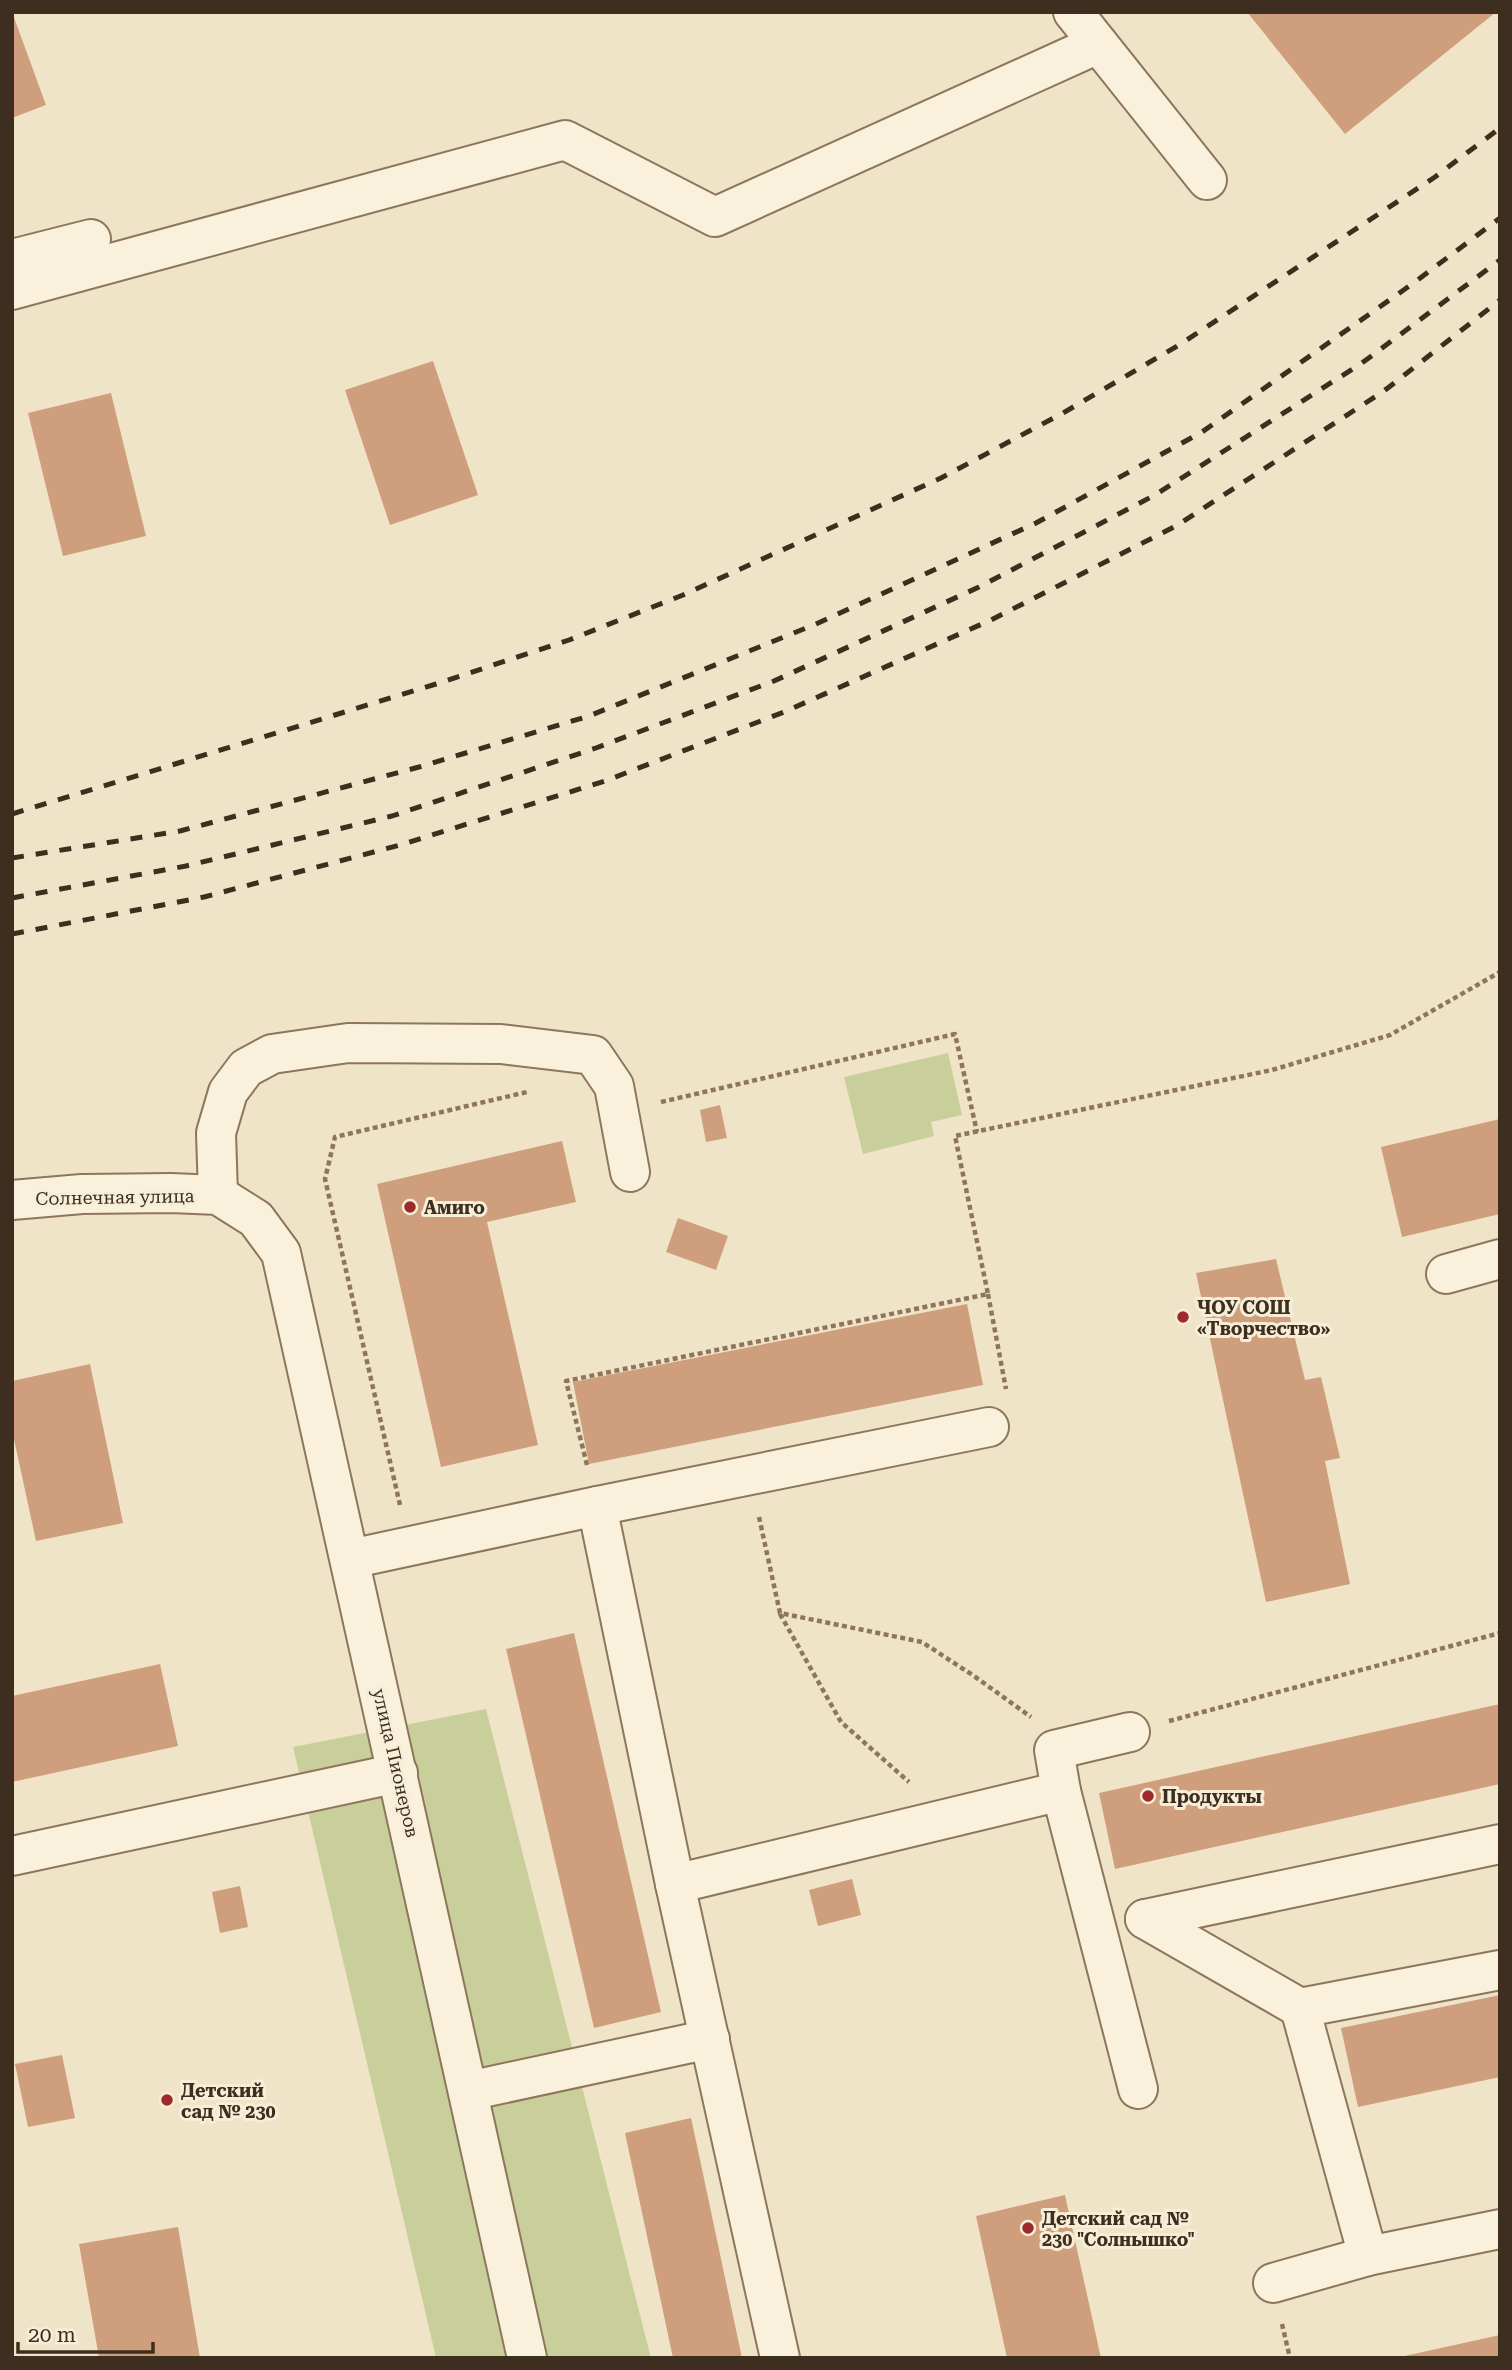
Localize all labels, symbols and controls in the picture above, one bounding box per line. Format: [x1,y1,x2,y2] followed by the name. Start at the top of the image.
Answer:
[35,1185,195,1209] street label: Солнечная улица
[424,1197,485,1218] place label: Амиго
[402,1199,418,1215] marker: Амиго
[1197,1297,1331,1339] place label: ЧОУ СОШ «Творчество»
[1175,1309,1191,1325] marker: ЧОУ СОШ «Творчество»
[369,1687,423,1839] street label: улица Пионеров
[1162,1786,1262,1807] place label: Продукты
[1140,1788,1156,1804] marker: Продукты
[181,2080,276,2122] place label: Детский сад № 230
[159,2092,175,2108] marker: Детский сад № 230
[1042,2208,1195,2250] place label: Детский сад № 230 "Солнышко"
[1020,2220,1036,2236] marker: Детский сад № 230 "Солнышко"
[18,2310,152,2354] scale bar
[28,2323,76,2347] text: 20 m

